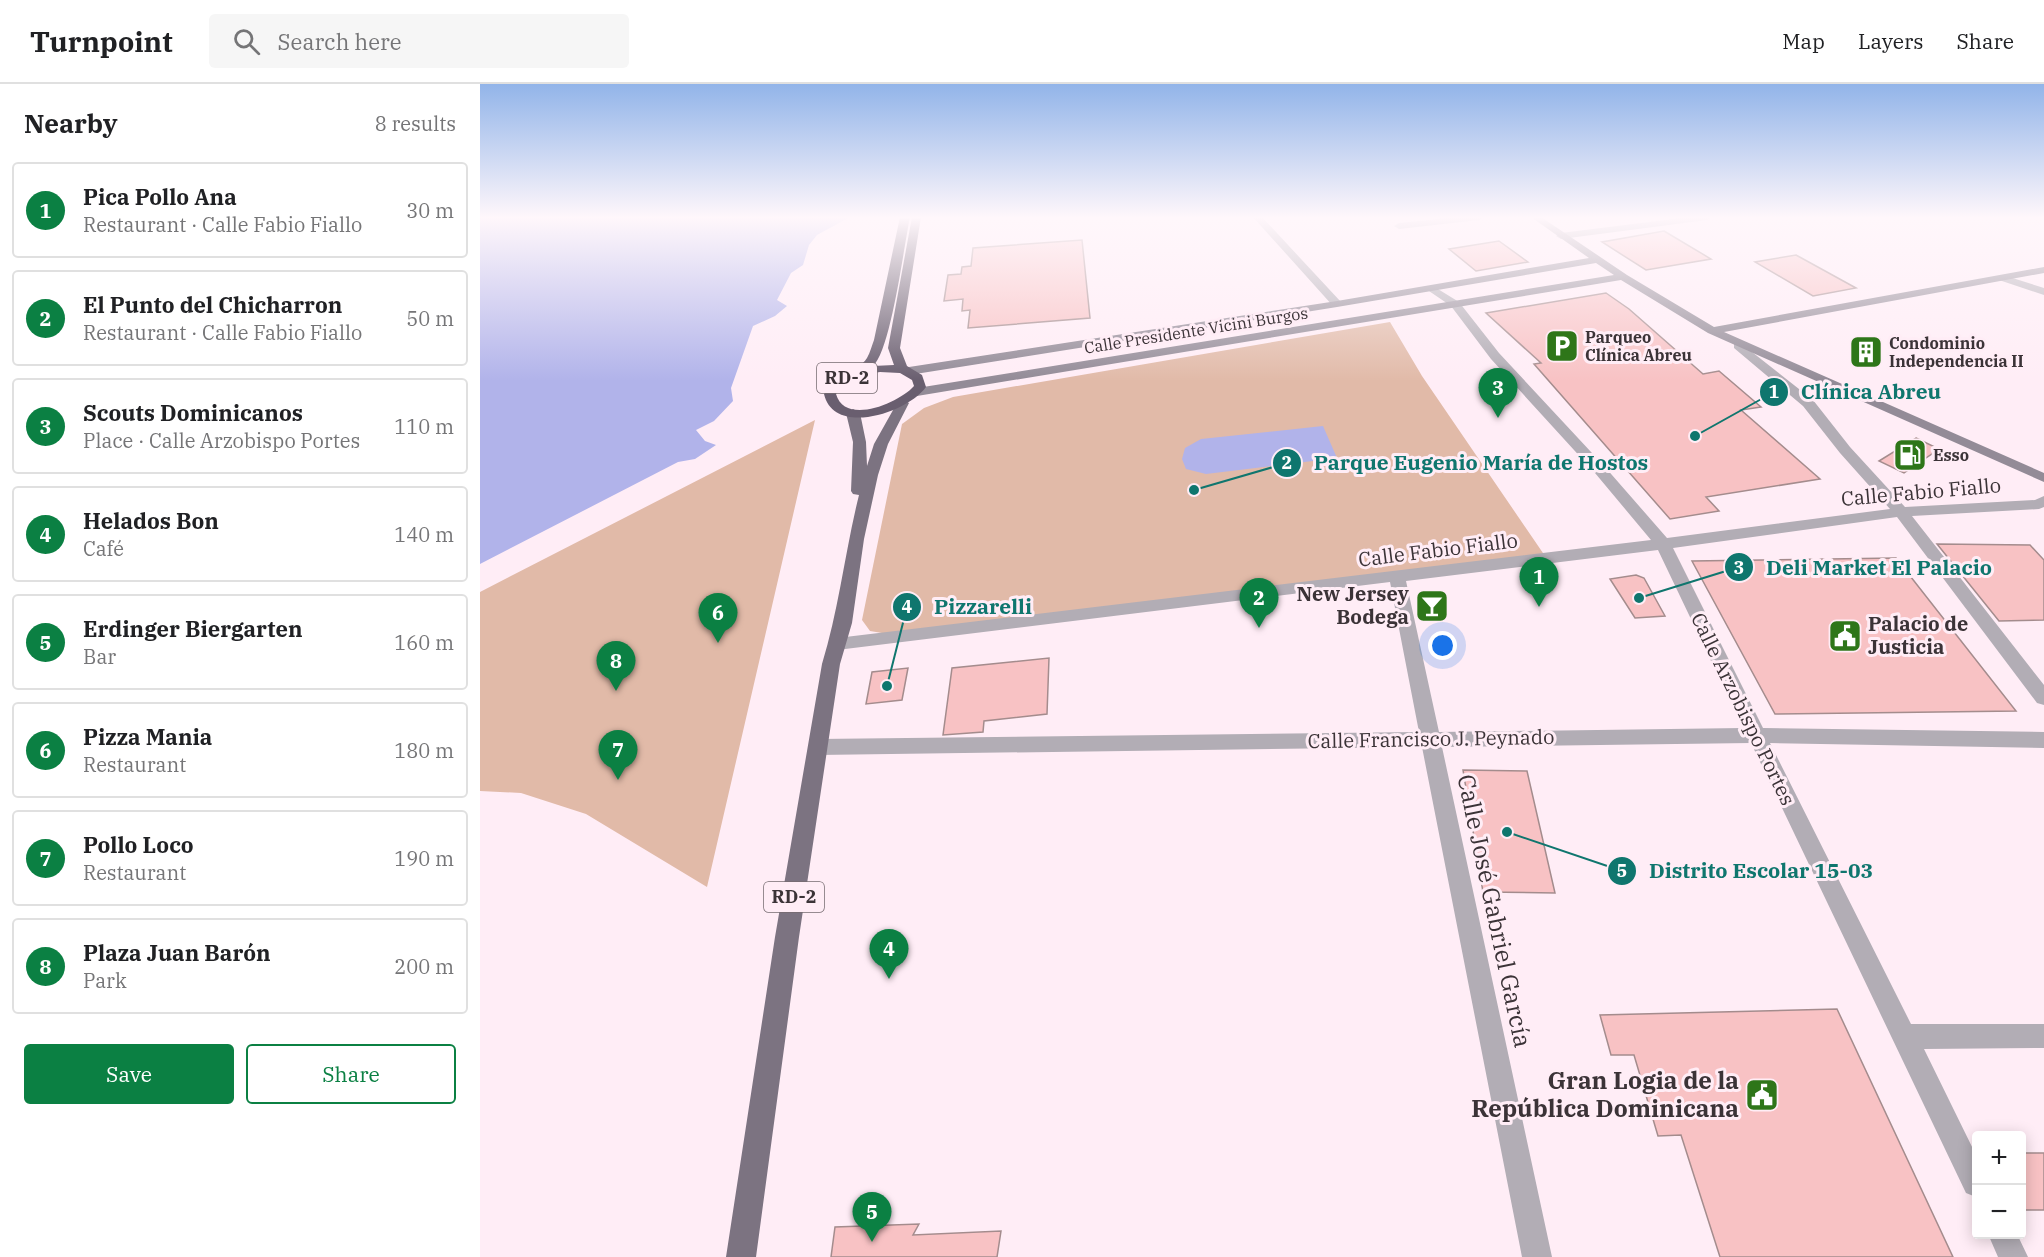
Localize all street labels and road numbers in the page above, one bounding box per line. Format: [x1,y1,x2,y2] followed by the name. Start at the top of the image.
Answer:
[1083,302,1309,358] street label: Calle Presidente Vicini Burgos
[817,363,877,393] road number: RD-2
[1840,471,2002,512] street label: Calle Fabio Fiallo
[1357,526,1519,573] street label: Calle Fabio Fiallo
[1685,608,1802,810] street label: Calle Arzobispo Portes
[1307,723,1555,754] street label: Calle Francisco J. Peynado
[1450,771,1540,1050] street label: Calle José Gabriel García
[764,882,824,912] road number: RD-2

